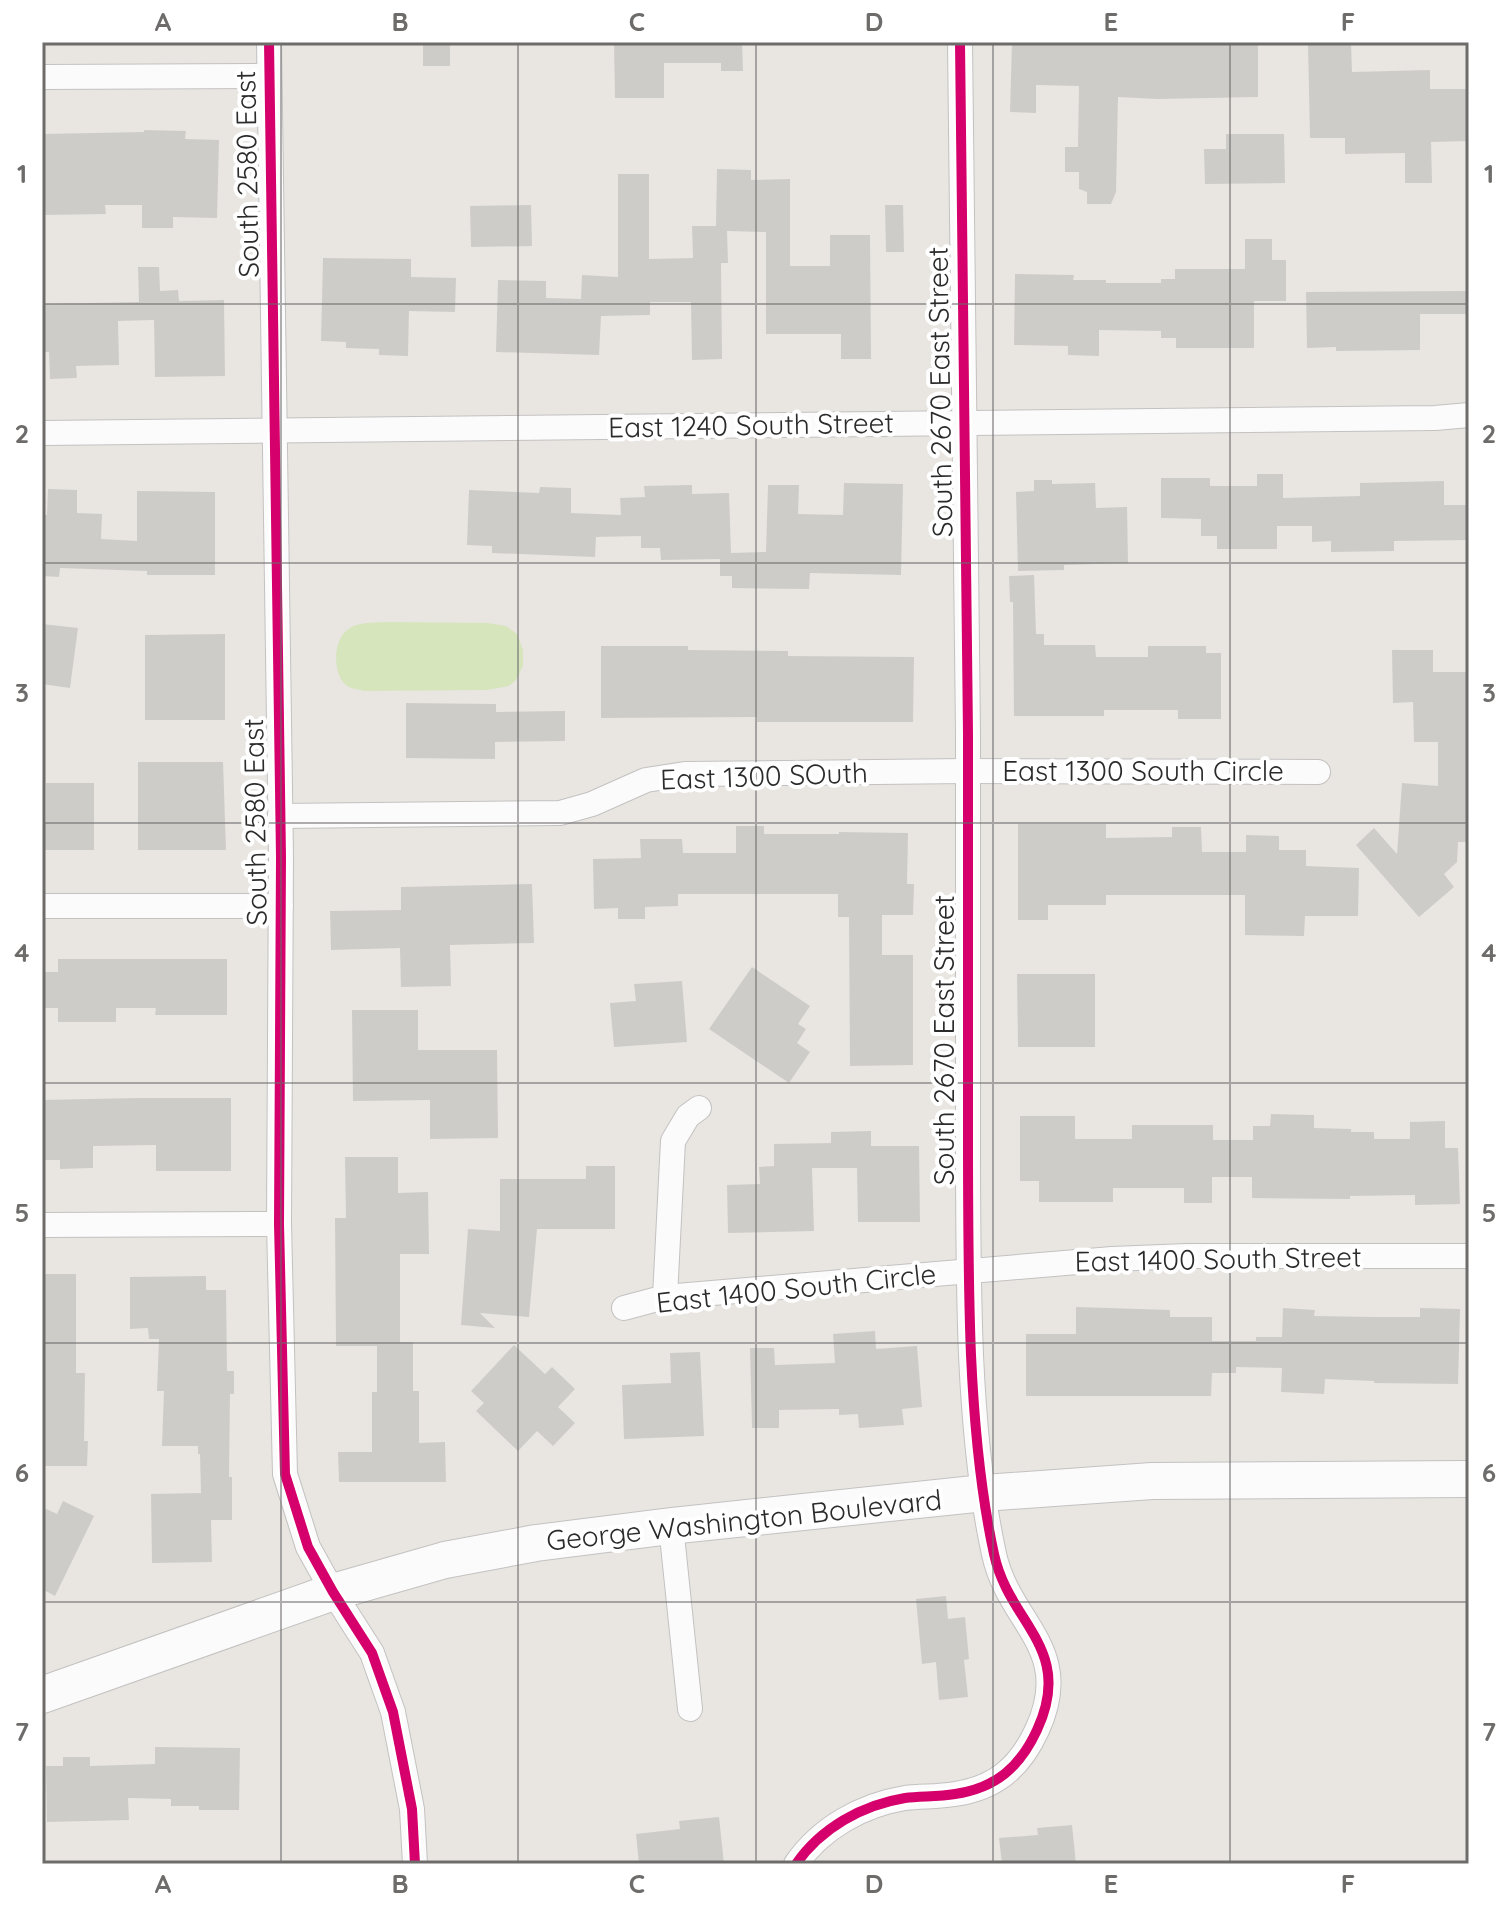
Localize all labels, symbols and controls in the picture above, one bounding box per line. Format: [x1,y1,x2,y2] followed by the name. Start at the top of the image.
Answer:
[155,5,172,38] text: A
[391,5,409,38] text: B
[629,5,645,38] text: C
[865,5,883,38] text: D
[1104,5,1118,38] text: E
[1341,5,1355,38] text: F
[227,70,266,278] street label: South 2580 East
[17,157,27,190] text: 1
[1484,157,1494,190] text: 1
[919,246,960,538] street label: South 2670 East Street
[608,405,894,444] street label: East 1240 South Street
[15,417,29,450] text: 2
[1482,417,1496,450] text: 2
[15,676,29,709] text: 3
[1482,676,1496,709] text: 3
[235,718,274,926] street label: South 2580 East
[1002,753,1284,788] street label: East 1300 South Circle
[660,754,868,797] street label: East 1300 SOuth
[926,895,961,1185] street label: South 2670 East Street
[14,936,30,969] text: 4
[1481,936,1497,969] text: 4
[15,1196,29,1229] text: 5
[1482,1196,1496,1229] text: 5
[1074,1238,1362,1279] street label: East 1400 South Street
[654,1255,938,1320] street label: East 1400 South Circle
[15,1456,29,1489] text: 6
[1482,1456,1496,1489] text: 6
[545,1481,943,1558] street label: George Washington Boulevard
[15,1715,29,1748] text: 7
[1482,1715,1496,1748] text: 7
[155,1867,172,1900] text: A
[391,1867,409,1900] text: B
[629,1867,645,1900] text: C
[865,1867,883,1900] text: D
[1104,1867,1118,1900] text: E
[1341,1867,1355,1900] text: F

